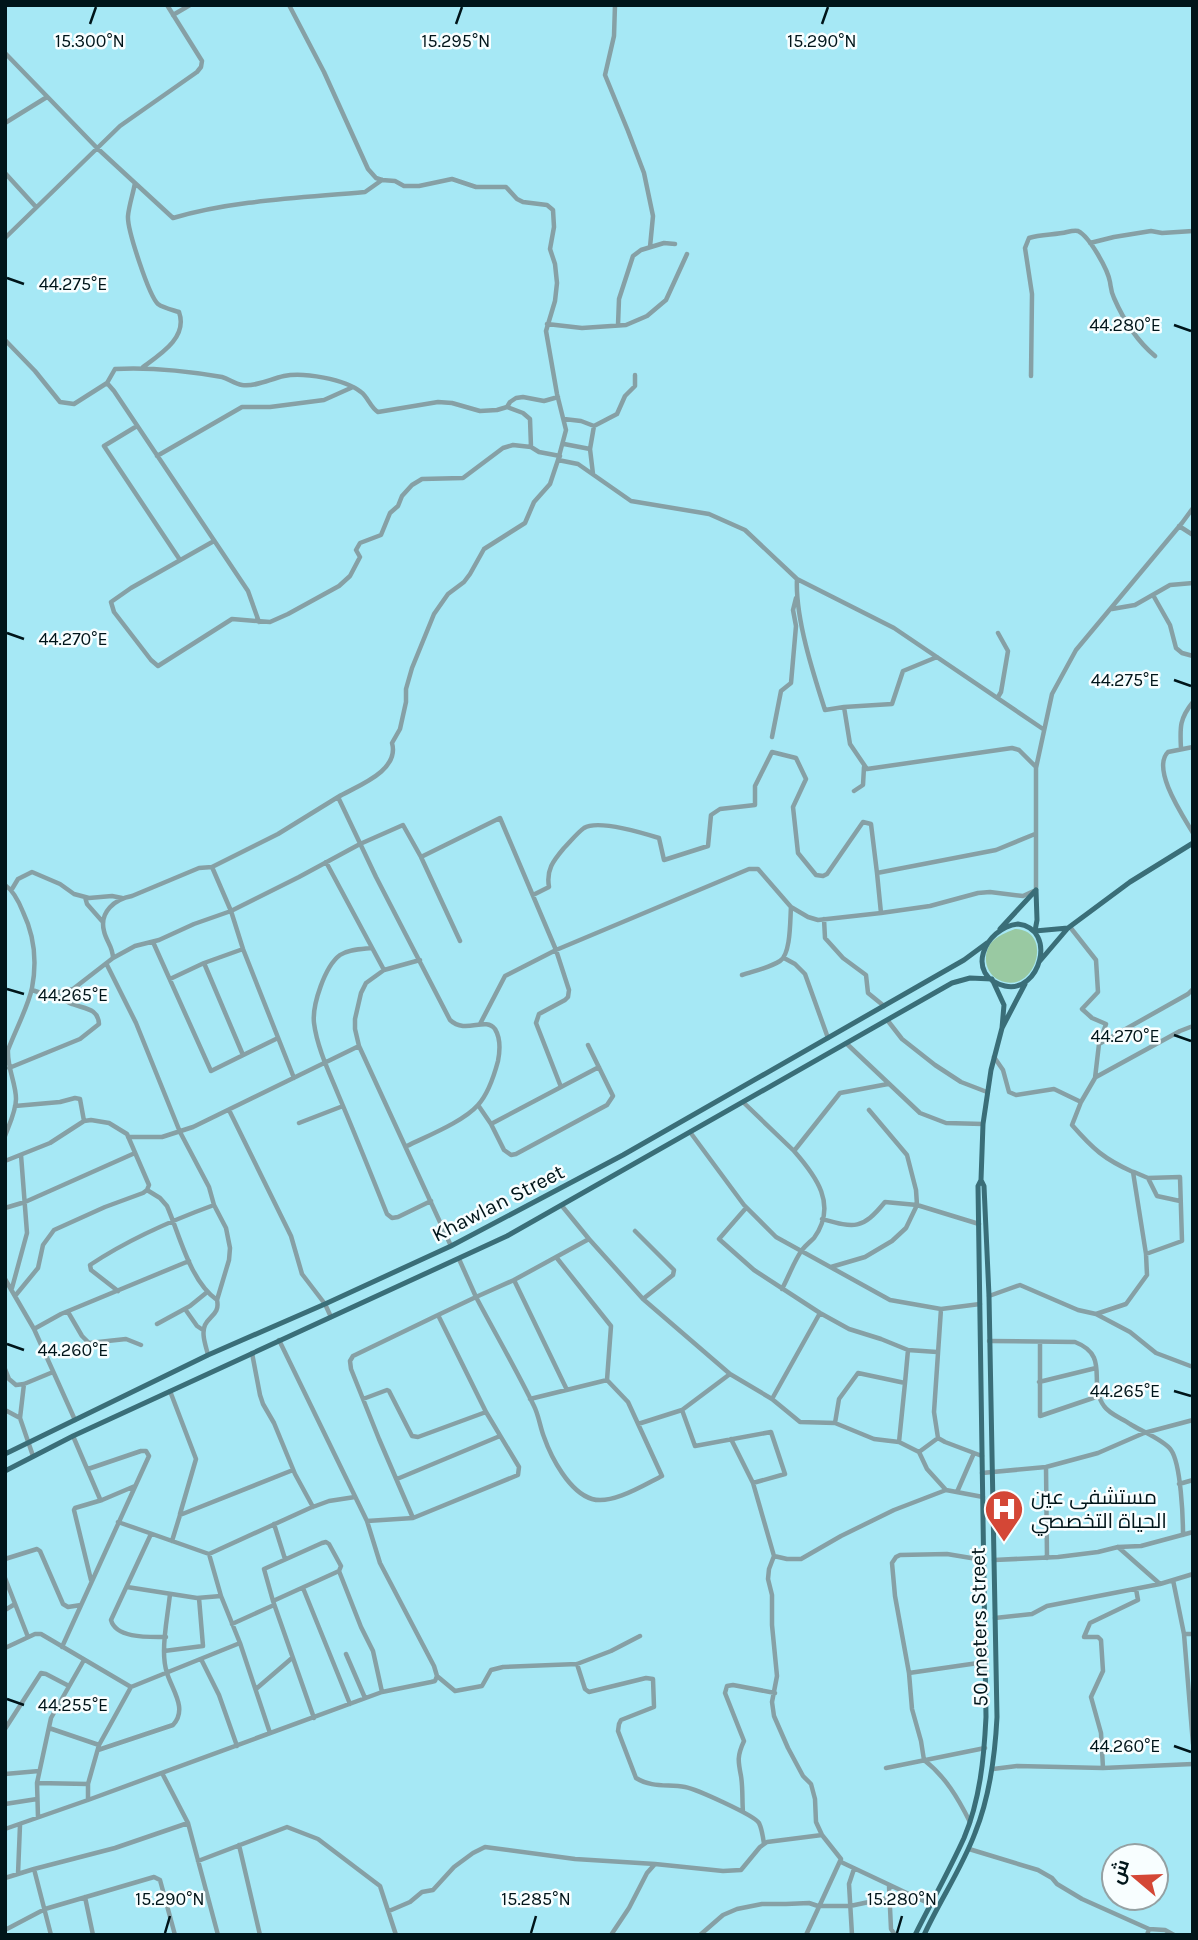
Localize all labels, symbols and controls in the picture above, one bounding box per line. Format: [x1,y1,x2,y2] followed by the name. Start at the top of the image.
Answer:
[55,30,125,52] text: 15.300°N
[422,30,490,52] text: 15.295°N
[787,30,857,52] text: 15.290°N
[39,273,107,295] text: 44.275°E
[1089,314,1161,336] text: 44.280°E
[38,628,108,650] text: 44.270°E
[1091,669,1159,691] text: 44.275°E
[38,984,108,1006] text: 44.265°E
[1090,1025,1160,1047] text: 44.270°E
[428,1159,568,1247] street label: Khawlan Street
[38,1339,108,1361] text: 44.260°E
[1090,1380,1160,1402] text: 44.265°E
[1031,1485,1167,1536] place label: مستشفى عين الحياة التخصصي
[983,1488,1025,1543] hospital icon: مستشفى عين الحياة التخصصي
[966,1547,992,1707] street label: 50 meters Street
[38,1694,108,1716] text: 44.255°E
[1090,1735,1160,1757] text: 44.260°E
[1100,1842,1170,1912] north arrow
[1106,1857,1134,1887] text: ش
[135,1888,205,1910] text: 15.290°N
[501,1888,571,1910] text: 15.285°N
[867,1888,937,1910] text: 15.280°N

